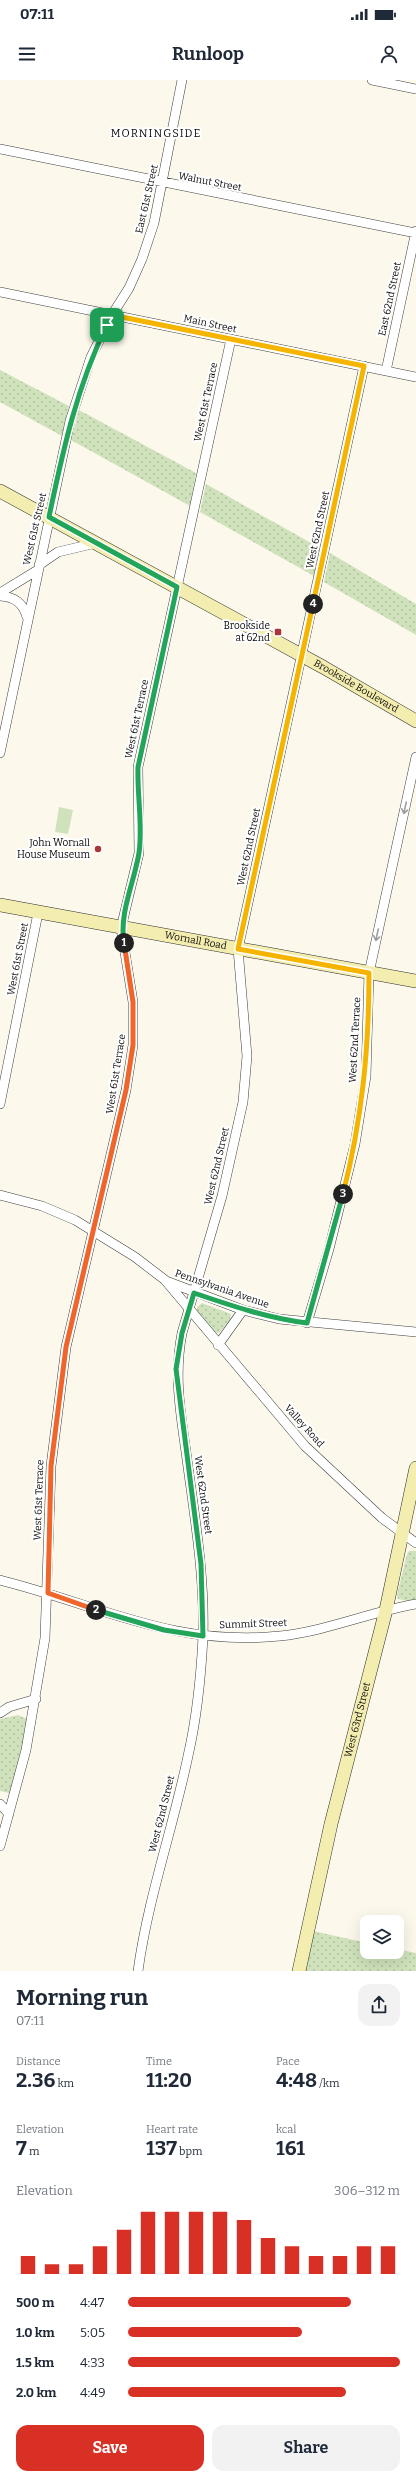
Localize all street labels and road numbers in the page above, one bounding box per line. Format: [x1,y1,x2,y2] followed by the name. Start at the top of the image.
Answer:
[133,163,161,235] street label: East 61st Street
[177,170,243,194] street label: Walnut Street
[376,260,404,337] street label: East 62nd Street
[182,313,238,336] street label: Main Street
[192,361,220,443] street label: West 61st Terrace
[304,490,332,570] street label: West 62nd Street
[21,491,49,566] street label: West 61st Street
[312,657,400,715] street label: Brookside Boulevard
[123,678,151,760] street label: West 61st Terrace
[235,807,263,887] street label: West 62nd Street
[5,921,31,996] street label: West 61st Street
[164,929,228,952] street label: Wornall Road
[347,997,363,1083] street label: West 62nd Terrace
[104,1033,128,1115] street label: West 61st Terrace
[202,1126,232,1206] street label: West 62nd Street
[173,1267,271,1311] street label: Pennsylvania Avenue
[282,1402,326,1450] street label: Valley Road
[192,1455,214,1535] street label: West 62nd Street
[32,1459,46,1541] street label: West 61st Terrace
[219,1617,288,1631] street label: Summit Street
[342,1681,373,1759] street label: West 63rd Street
[147,1774,177,1854] street label: West 62nd Street

